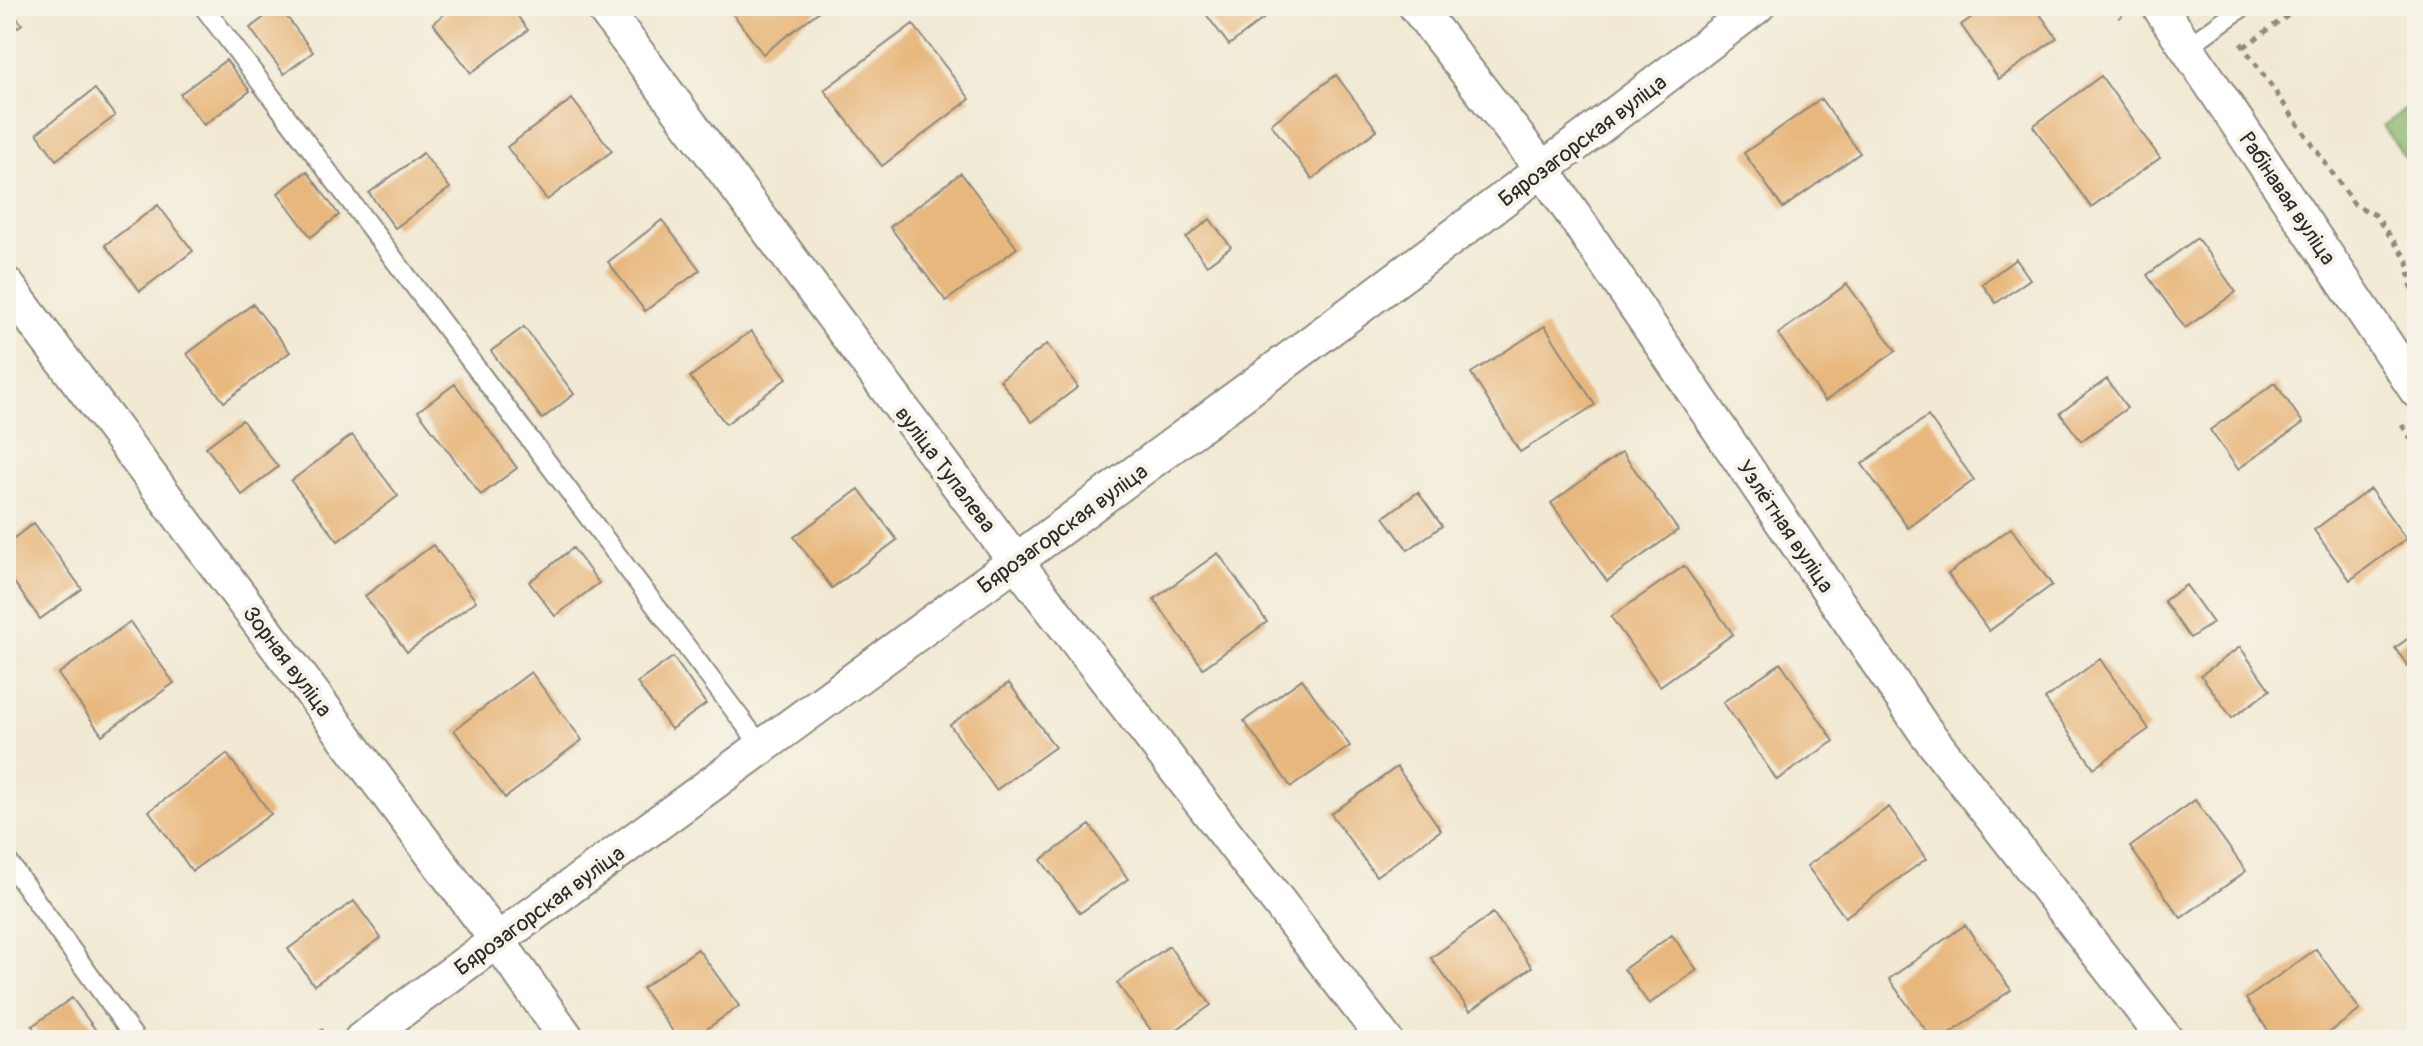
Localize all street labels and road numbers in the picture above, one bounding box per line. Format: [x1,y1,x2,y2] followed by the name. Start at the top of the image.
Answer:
[1493,68,1672,213] street label: Бярозагорская вуліца
[2232,127,2342,270] street label: Рабінавая вуліца
[889,401,1002,538] street label: вуліца Тупалева
[1730,455,1840,598] street label: Узлётная вуліца
[972,458,1153,600] street label: Бярозагорская вуліца
[236,601,338,723] street label: Зорная вуліца
[449,840,630,982] street label: Бярозагорская вуліца

